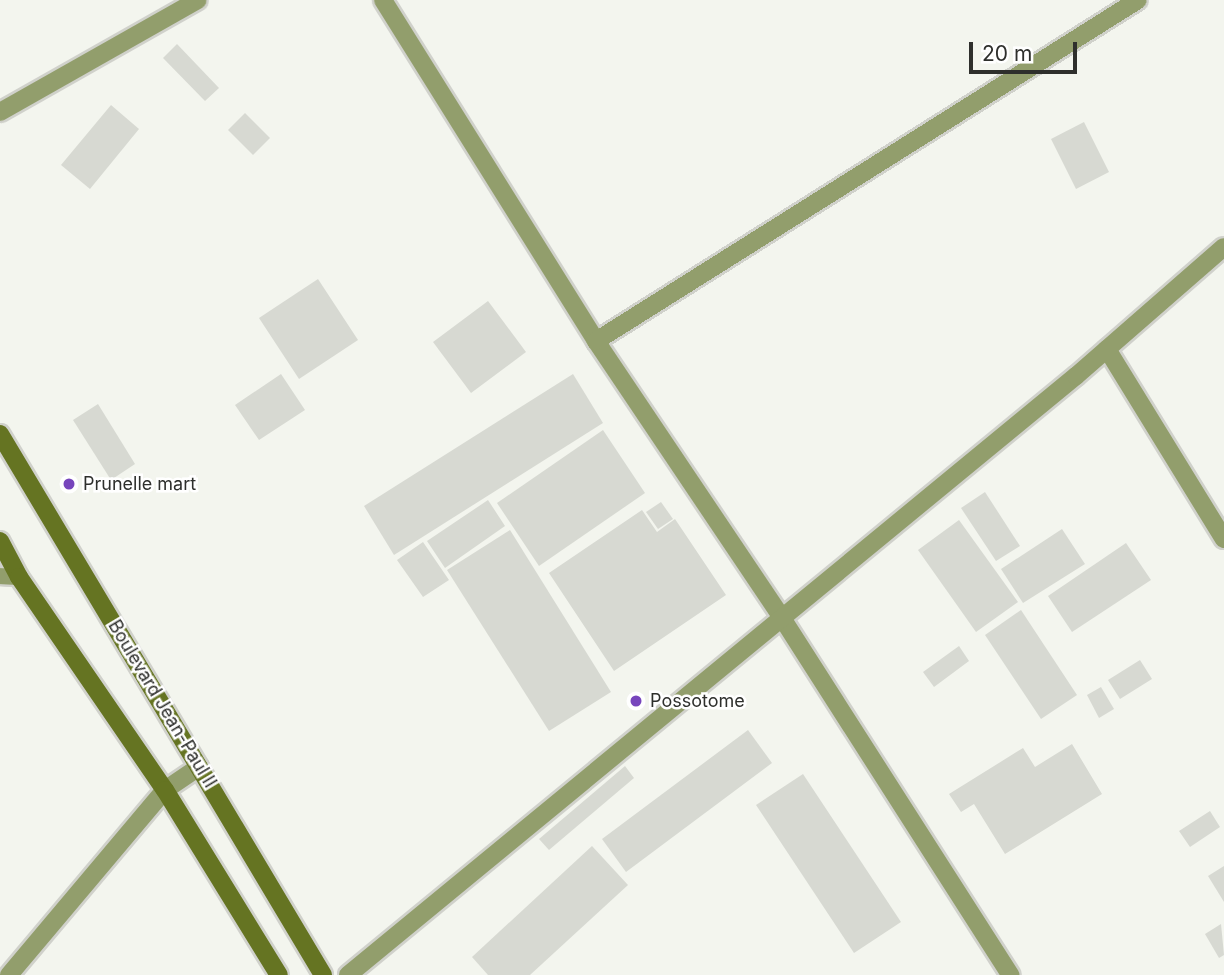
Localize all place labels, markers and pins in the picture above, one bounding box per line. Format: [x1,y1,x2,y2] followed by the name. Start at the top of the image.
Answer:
[83,473,196,495] place label: Prunelle mart
[61,476,77,492] marker: Prunelle mart
[650,690,745,712] place label: Possotome
[628,693,644,709] marker: Possotome

